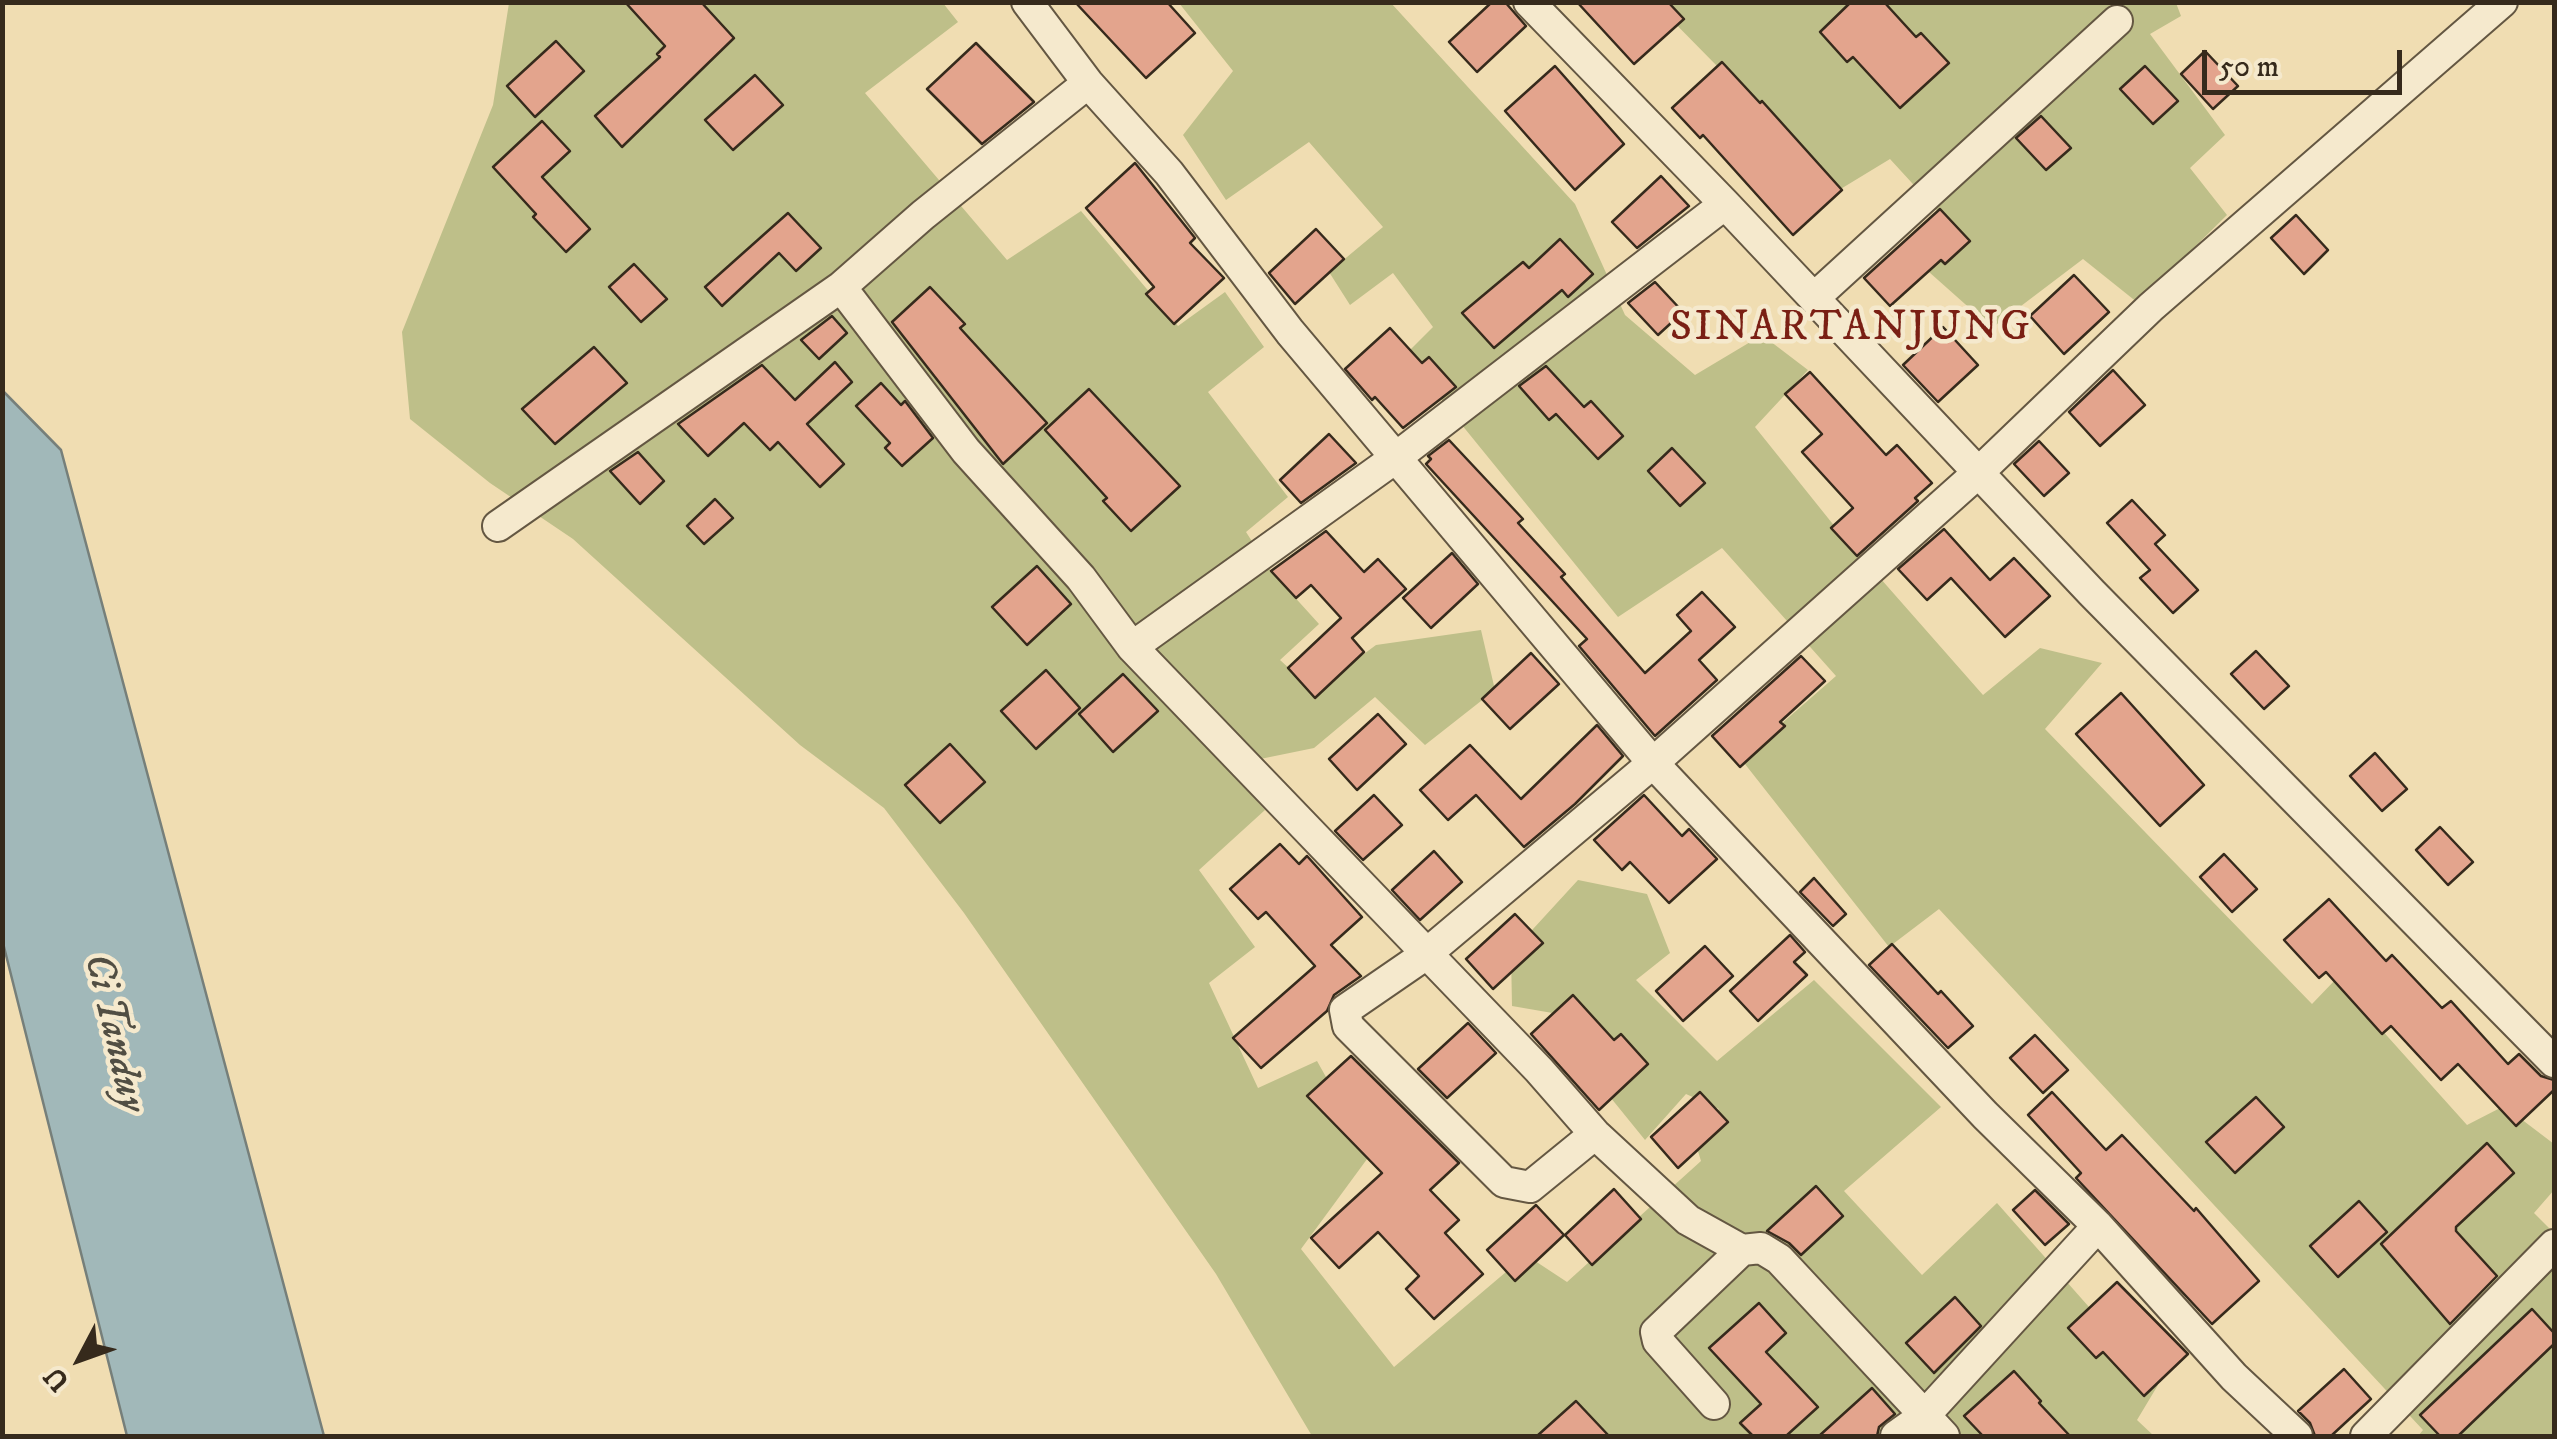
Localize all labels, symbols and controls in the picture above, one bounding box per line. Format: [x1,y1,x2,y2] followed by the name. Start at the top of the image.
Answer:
[2207,30,2407,92] scale bar
[2219,49,2279,86] text: 50 m
[1670,305,2032,355] district label: SINARTANJUNG
[71,949,153,1117] water label: Ci Tanduy
[30,1309,130,1409] north arrow
[37,1359,77,1399] text: U

